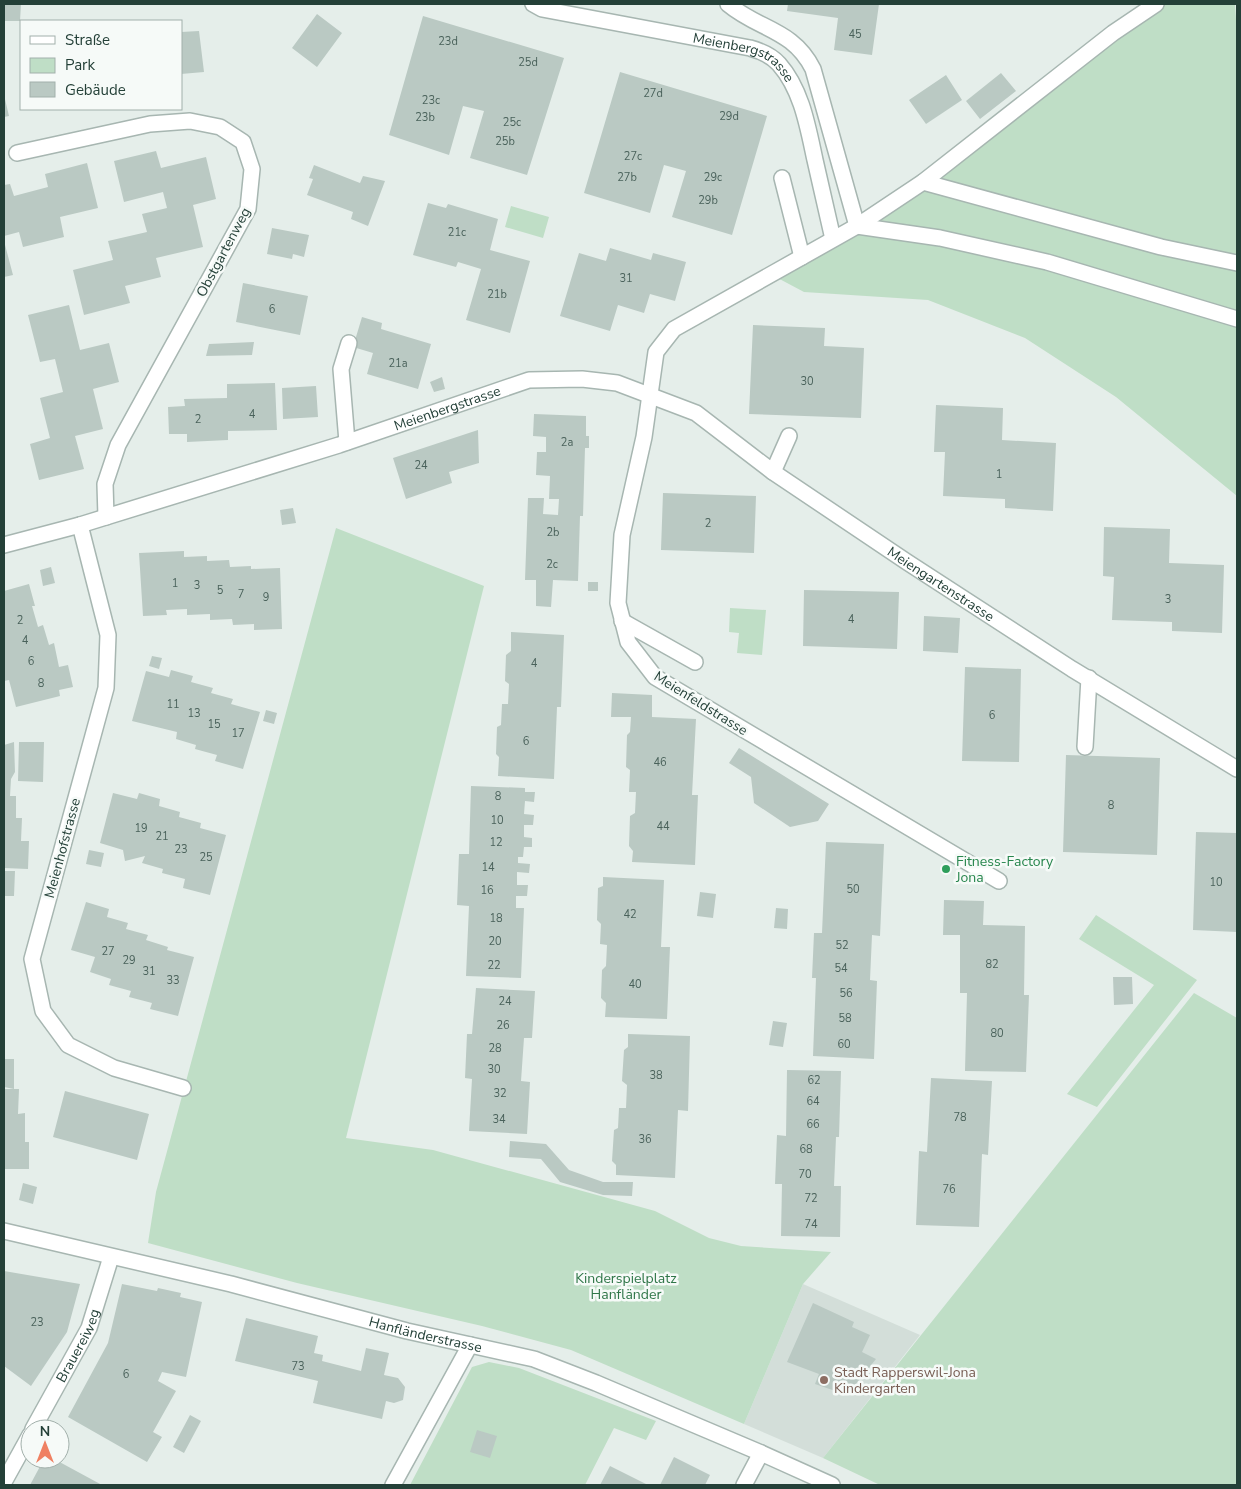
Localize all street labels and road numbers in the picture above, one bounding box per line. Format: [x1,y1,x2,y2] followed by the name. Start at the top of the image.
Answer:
[691,29,798,86] street label: Meienbergstrasse
[192,204,255,300] street label: Obstgartenweg
[391,381,503,436] street label: Meienbergstrasse
[883,542,998,626] street label: Meiengartenstrasse
[650,667,751,740] street label: Meienfeldstrasse
[40,796,85,900] street label: Meienhofstrasse
[52,1307,104,1386] street label: Brauereiweg
[367,1312,484,1357] street label: Hanfländerstrasse

